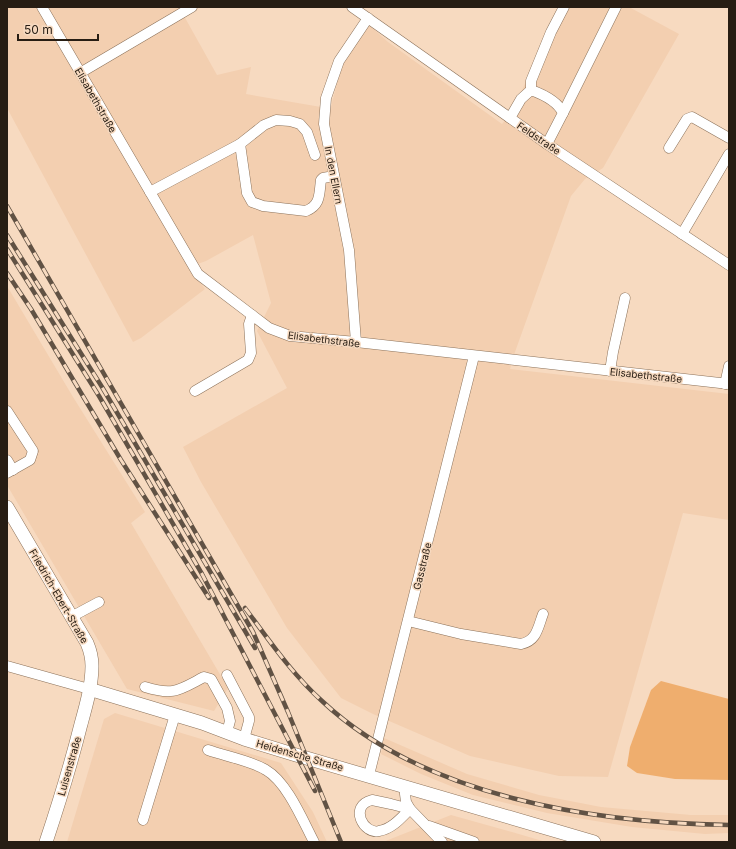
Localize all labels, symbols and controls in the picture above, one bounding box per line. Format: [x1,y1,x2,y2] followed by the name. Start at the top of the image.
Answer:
[18,16,98,42] scale bar
[24,22,53,37] text: 50 m
[73,65,119,135] street label: Elisabethstraße
[515,119,563,157] street label: Feldstraße
[323,145,345,205] street label: In den Ellern
[287,329,361,349] street label: Elisabethstraße
[609,365,683,385] street label: Elisabethstraße
[410,541,434,591] street label: Gasstraße
[27,547,91,646] street label: Friedrich-Ebert-Straße
[55,735,83,797] street label: Luisenstraße
[255,737,345,773] street label: Heidensche Straße

